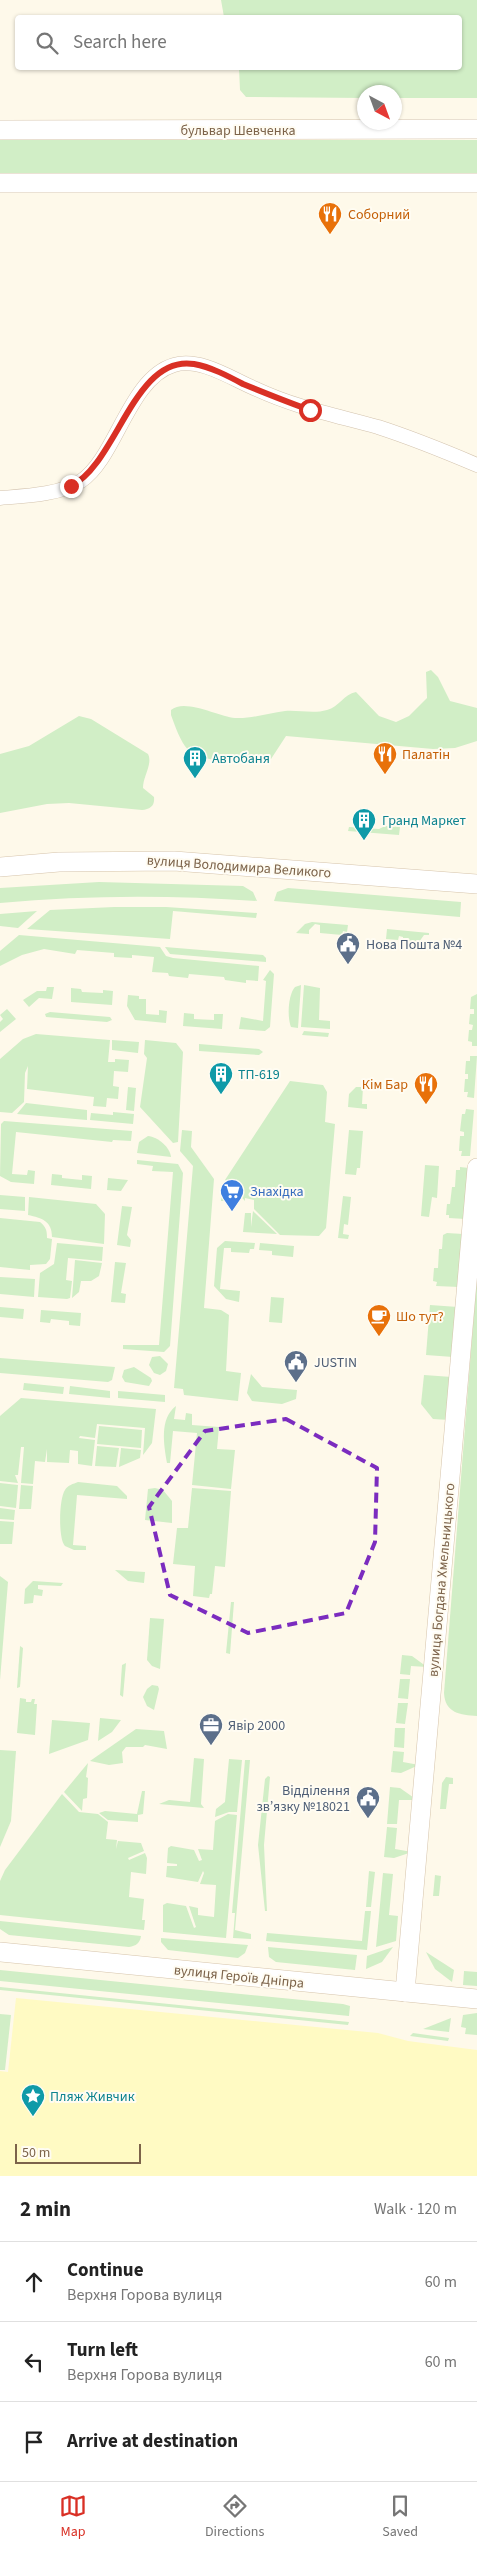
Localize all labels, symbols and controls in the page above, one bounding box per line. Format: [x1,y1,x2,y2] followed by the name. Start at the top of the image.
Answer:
[15,15,462,70] search box
[33,29,61,57] icon: search
[73,29,167,56] text: Search here
[357,85,402,130] north arrow
[180,121,296,141] street label: бульвар Шевченка
[317,201,343,235] restaurant icon: Соборний
[348,205,410,225] place label: Соборний
[299,399,322,422] route start
[60,475,83,498] route end
[372,741,398,775] restaurant icon: Палатін
[182,745,208,779] building icon: Автобаня
[402,745,450,765] place label: Палатін
[212,749,270,769] place label: Автобаня
[351,807,377,841] building icon: Гранд Маркет
[382,811,466,831] place label: Гранд Маркет
[146,851,332,883] street label: вулиця Володимира Великого
[335,931,361,965] public building icon: Нова Пошта №4
[366,935,462,955] place label: Нова Пошта №4
[208,1061,234,1095] building icon: ТП-619
[238,1065,280,1085] place label: ТП-619
[413,1071,439,1105] restaurant icon: Кім Бар
[362,1075,408,1095] place label: Кім Бар
[219,1178,245,1212] supermarket icon: Знахідка
[250,1182,304,1202] place label: Знахідка
[366,1303,392,1337] cafe icon: Шо тут?
[396,1307,444,1327] place label: Шо тут?
[283,1349,309,1383] public building icon: JUSTIN
[314,1353,357,1373] place label: JUSTIN
[424,1482,460,1678] street label: вулиця Богдана Хмельницького
[198,1712,224,1746] office icon: Явір 2000
[228,1716,285,1736] place label: Явір 2000
[256,1781,350,1817] place label: Відділення зв’язку №18021
[355,1785,381,1819] public building icon: Відділення зв’язку №18021
[173,1960,305,1994] street label: вулиця Героїв Дніпра
[20,2083,46,2117] place icon: Пляж Живчик
[50,2087,135,2107] place label: Пляж Живчик
[15,2141,141,2164] scale bar
[22,2143,50,2163] text: 50 m
[20,2194,71,2224] text: 2 min
[374,2198,457,2220] text: Walk · 120 m
[67,2257,144,2284] text: Continue
[20,2268,48,2296] icon: ahead
[425,2271,457,2293] text: 60 m
[67,2284,223,2306] text: Верхня Горова вулиця
[67,2337,138,2364] text: Turn left
[20,2348,48,2376] icon: left
[425,2351,457,2373] text: 60 m
[67,2364,223,2386] text: Верхня Горова вулиця
[20,2428,48,2456] icon: arrive
[67,2428,238,2455] text: Arrive at destination
[59,2492,87,2542] tab: Map
[205,2492,264,2542] tab: Directions
[382,2492,418,2542] tab: Saved

